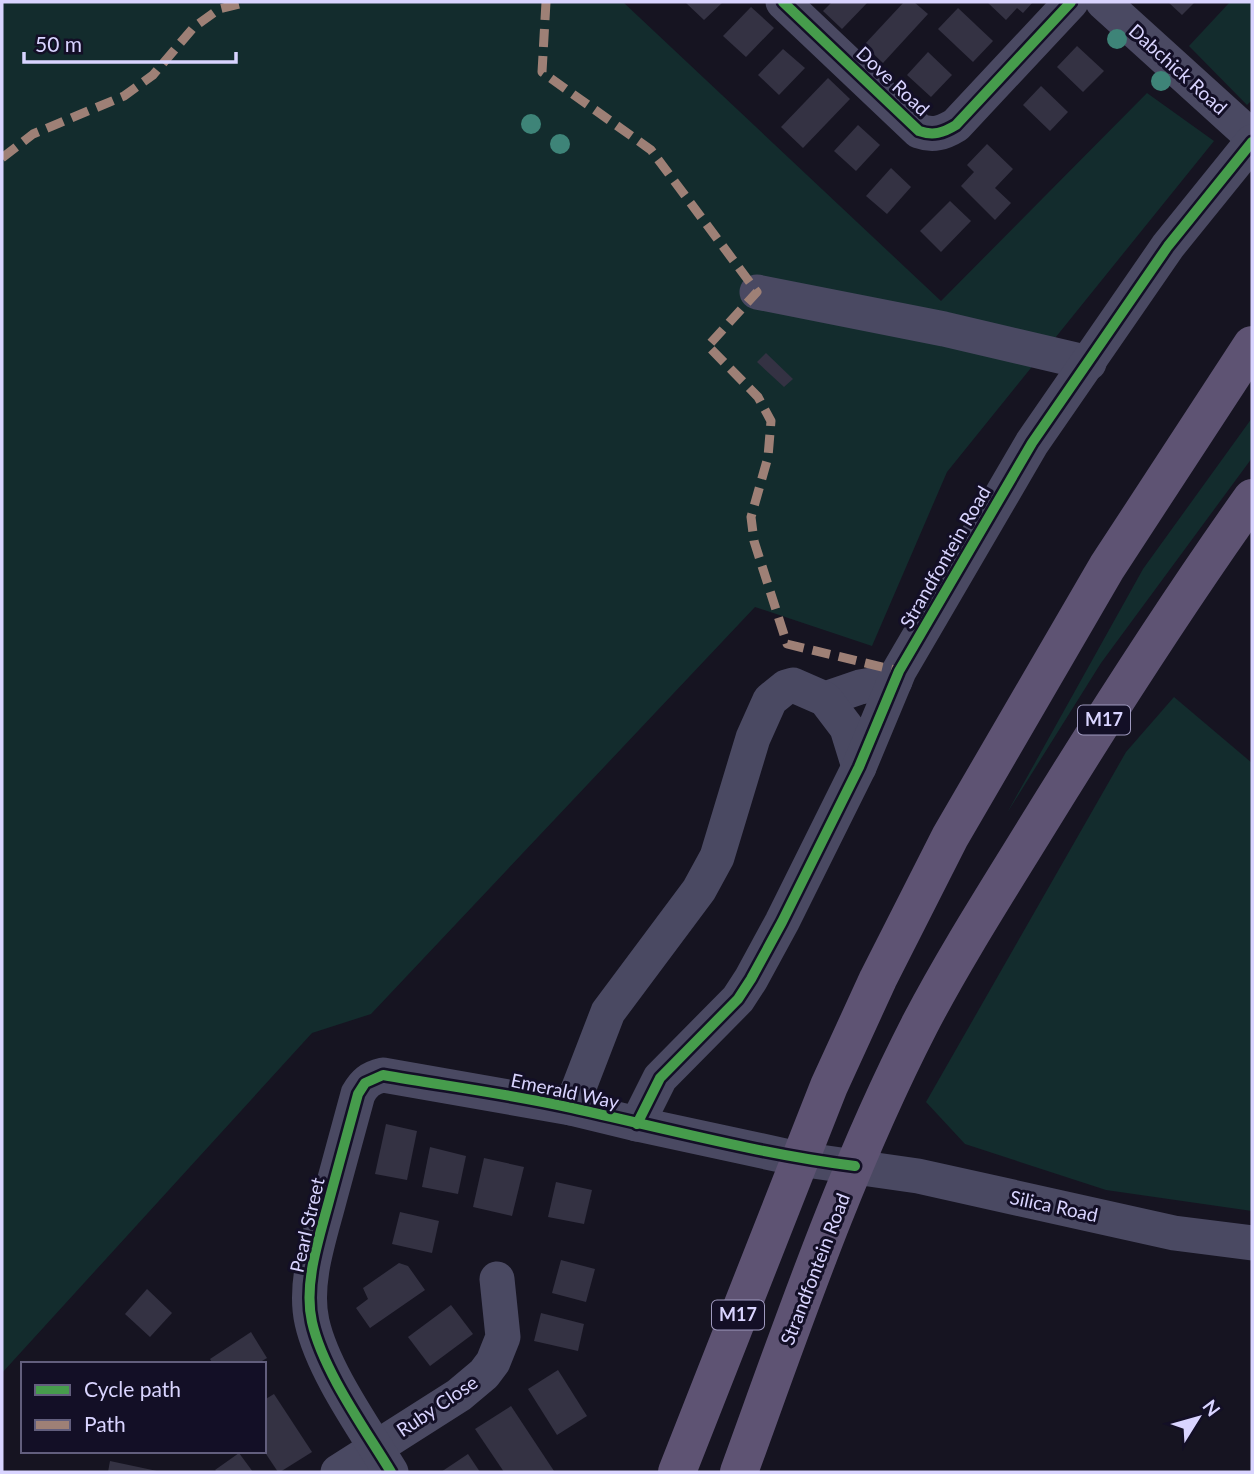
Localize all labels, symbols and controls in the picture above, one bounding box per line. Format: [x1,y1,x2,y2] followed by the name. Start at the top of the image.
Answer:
[1124,19,1232,119] street label: Dabchick Road
[24,21,236,65] scale bar
[35,31,82,56] text: 50 m
[852,41,935,120] street label: Dove Road
[894,481,995,632] street label: Strandfontein Road
[1078,706,1130,734] road number: M17
[509,1068,621,1113] street label: Emerald Way
[284,1175,329,1275] street label: Pearl Street
[1008,1185,1100,1226] street label: Silica Road
[775,1190,854,1348] street label: Strandfontein Road
[712,1300,764,1330] road number: M17
[21,1362,266,1453] legend
[392,1370,482,1441] street label: Ruby Close
[84,1376,181,1401] text: Cycle path
[1163,1383,1233,1453] north arrow
[1198,1395,1226,1420] text: N
[84,1411,126,1436] text: Path

